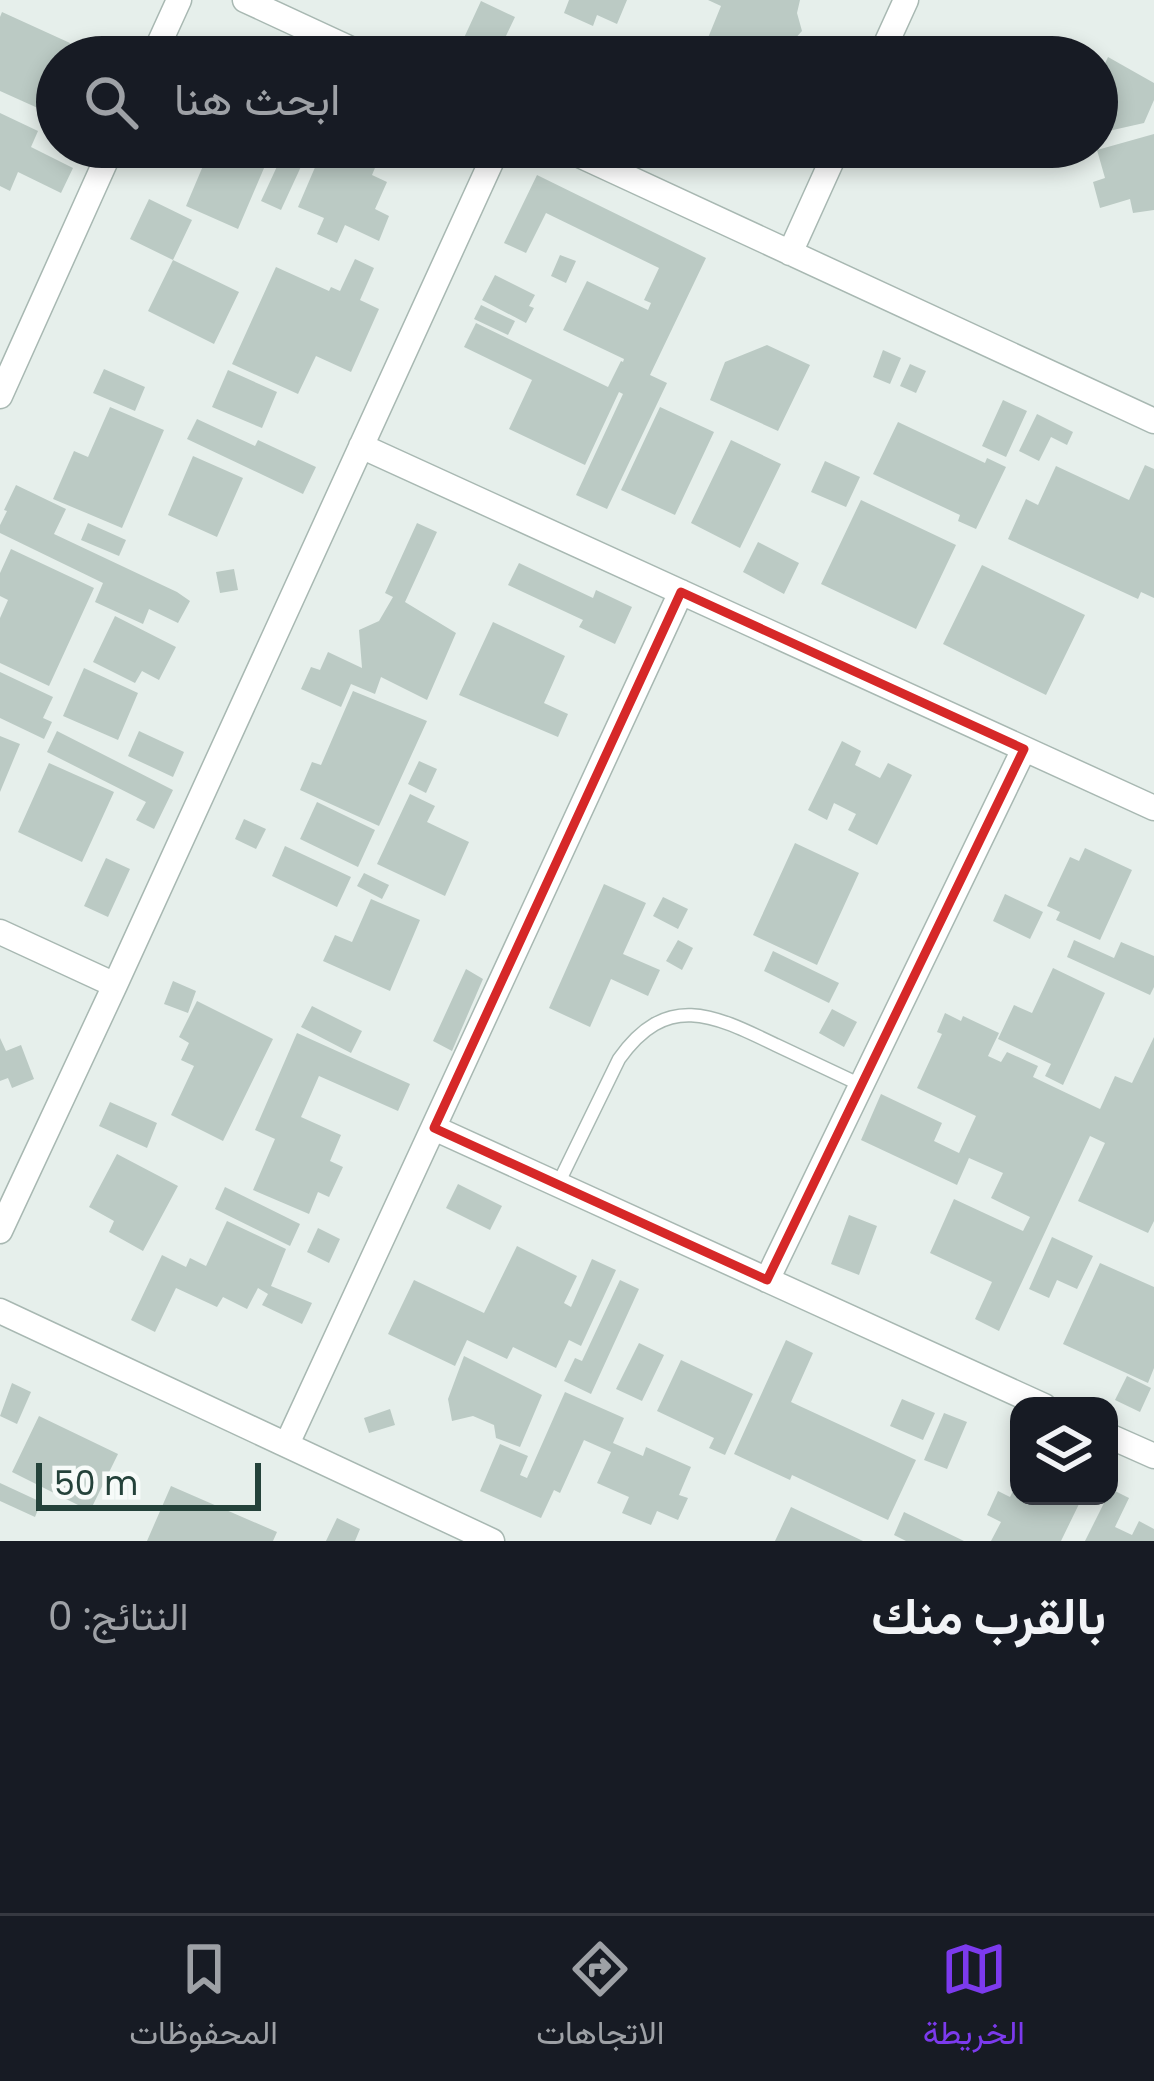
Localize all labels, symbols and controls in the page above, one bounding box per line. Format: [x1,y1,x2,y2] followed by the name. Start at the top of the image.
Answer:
[36,36,1118,168] search box
[174,68,340,131] text: ابحث هنا
[78,69,144,135] icon: search
[1010,1397,1118,1505] map controls
[1010,1397,1118,1505] button: layers
[36,1457,261,1510] scale bar
[54,1460,138,1507] text: 50 m
[871,1580,1106,1652] text: بالقرب منك
[48,1589,189,1644] text: النتائج: 0
[129,1936,278,2062] tab: المحفوظات
[536,1936,664,2062] tab: الاتجاهات
[923,1936,1025,2062] tab: الخريطة

